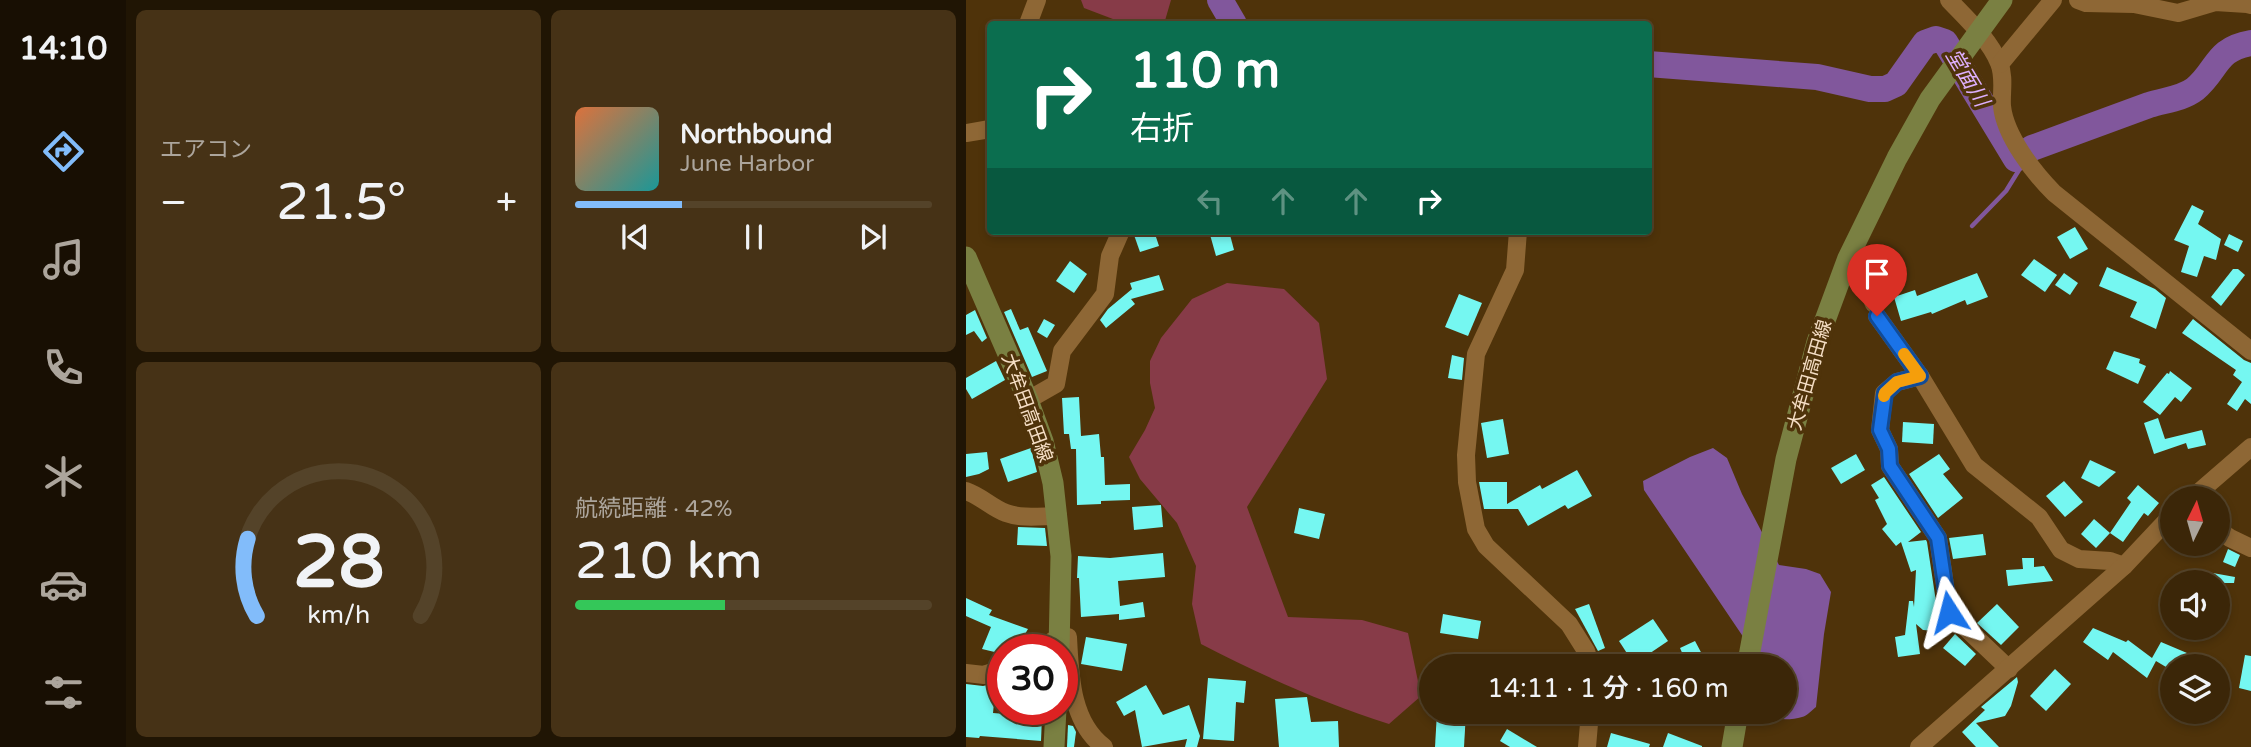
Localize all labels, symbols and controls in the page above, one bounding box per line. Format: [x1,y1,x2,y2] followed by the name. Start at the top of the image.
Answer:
[19,30,107,68] text: 14:10
[1130,42,1280,101] text: 110 m
[1940,45,1995,113] water label: 堂面川
[1015,49,1106,140] icon: right
[1130,110,1194,148] text: 右折
[680,119,832,150] text: Northbound
[39,127,88,176] icon: directions
[160,136,252,164] text: エアコン
[680,150,814,178] text: June Harbor
[276,171,406,234] text: 21.5°
[160,180,187,226] text: −
[496,180,517,226] text: +
[1191,182,1229,220] icon: left
[1264,182,1302,220] icon: ahead
[1337,182,1375,220] icon: ahead
[1410,182,1448,220] icon: right
[616,218,654,256] icon: previous
[735,218,773,256] icon: pause
[854,218,892,256] icon: next
[39,235,88,284] icon: music
[1847,244,1907,316] pin
[1858,255,1896,293] icon: arrive
[1784,317,1836,433] street label: 大牟田高田線
[39,343,88,392] icon: phone
[997,351,1057,465] street label: 大牟田高田線
[39,452,88,501] icon: climate
[2160,486,2230,556] north arrow
[2160,486,2230,724] map controls
[575,495,733,523] text: 航続距離 · 42%
[293,519,384,607] text: 28
[575,530,763,593] text: 210 km
[39,560,88,609] icon: car
[2160,570,2230,640] button: sound
[1912,575,1986,649] position arrow
[307,599,370,629] text: km/h
[987,634,1078,725] speed limit sign: 30
[2160,654,2230,724] button: layers
[39,668,88,717] icon: filters
[1487,673,1729,704] text: 14:11 · 1 分 · 160 m

